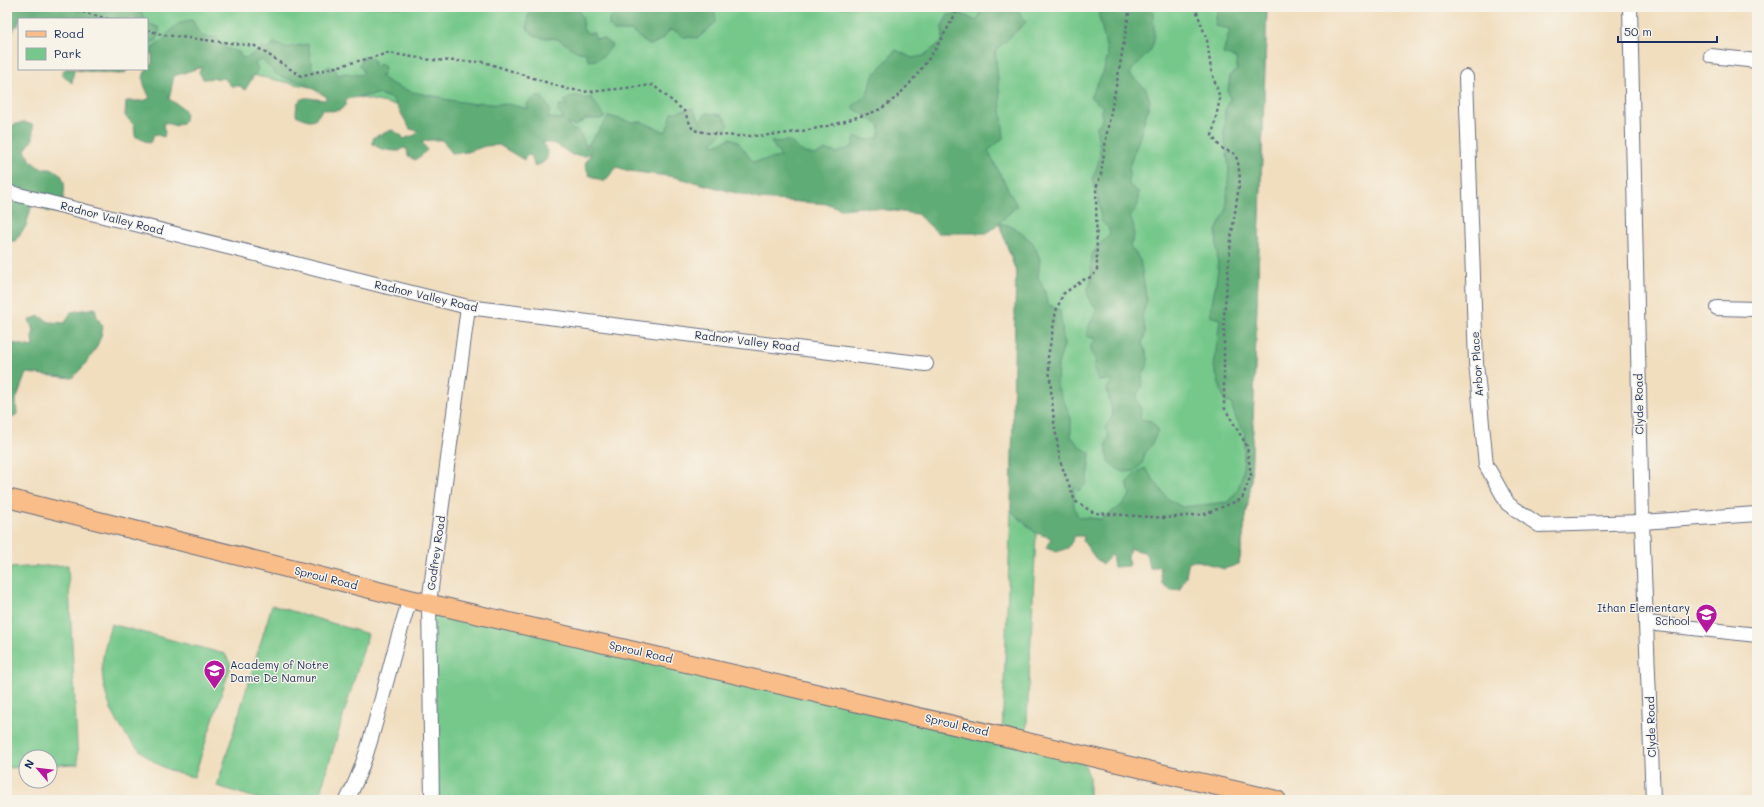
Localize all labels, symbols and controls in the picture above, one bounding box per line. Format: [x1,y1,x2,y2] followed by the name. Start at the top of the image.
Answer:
[18,18,148,70] legend
[1618,18,1717,44] scale bar
[1624,23,1652,39] text: 50 m
[54,25,84,41] text: Road
[54,45,81,61] text: Park
[59,197,165,238] street label: Radnor Valley Road
[373,276,479,315] street label: Radnor Valley Road
[694,327,800,354] street label: Radnor Valley Road
[1467,331,1486,397] street label: Arbor Place
[1630,373,1647,435] street label: Clyde Road
[423,515,448,591] street label: Godfrey Road
[293,562,359,593] street label: Sproul Road
[1597,600,1690,628] place label: Ithan Elementary School
[1693,601,1719,634] school or university icon: Ithan Elementary School
[608,637,674,666] street label: Sproul Road
[230,657,329,685] place label: Academy of Notre Dame De Namur
[202,658,228,691] school or university icon: Academy of Notre Dame De Namur
[1642,696,1659,758] street label: Clyde Road
[924,710,990,739] street label: Sproul Road
[18,749,58,789] north arrow
[20,757,37,771] text: N

